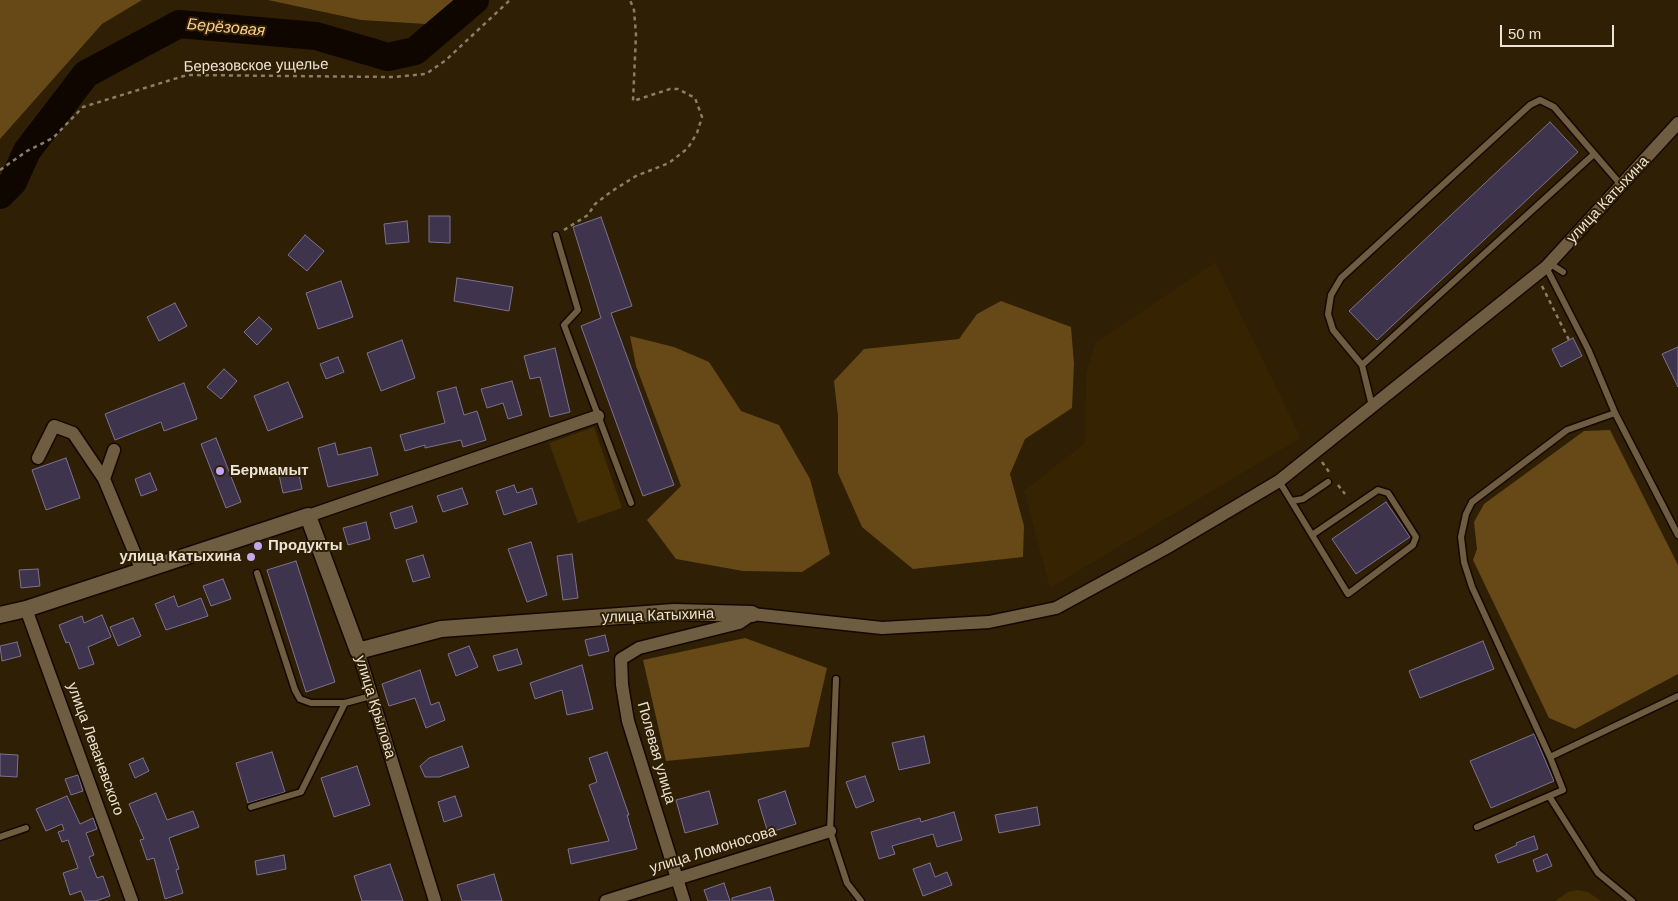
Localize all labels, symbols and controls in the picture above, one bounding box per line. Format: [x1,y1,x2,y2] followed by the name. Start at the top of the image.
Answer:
[186,15,266,41] water label: Берёзовая
[1503,15,1617,47] scale bar
[1508,25,1541,42] text: 50 m
[183,56,329,76] street label: Березовское ущелье
[1563,153,1653,247] street label: улица Катыхина
[230,462,309,480] place label: Бермамыт
[214,465,226,477] marker: Бермамыт
[268,537,343,555] place label: Продукты
[252,540,264,552] marker: Продукты
[119,548,241,566] place label: улица Катыхина
[245,551,257,563] marker: улица Катыхина
[602,605,714,627] street label: улица Катыхина
[351,653,399,761] street label: улица Крылова
[63,680,127,818] street label: улица Леваневского
[633,700,679,806] street label: Полевая улица
[648,822,778,878] street label: улица Ломоносова

